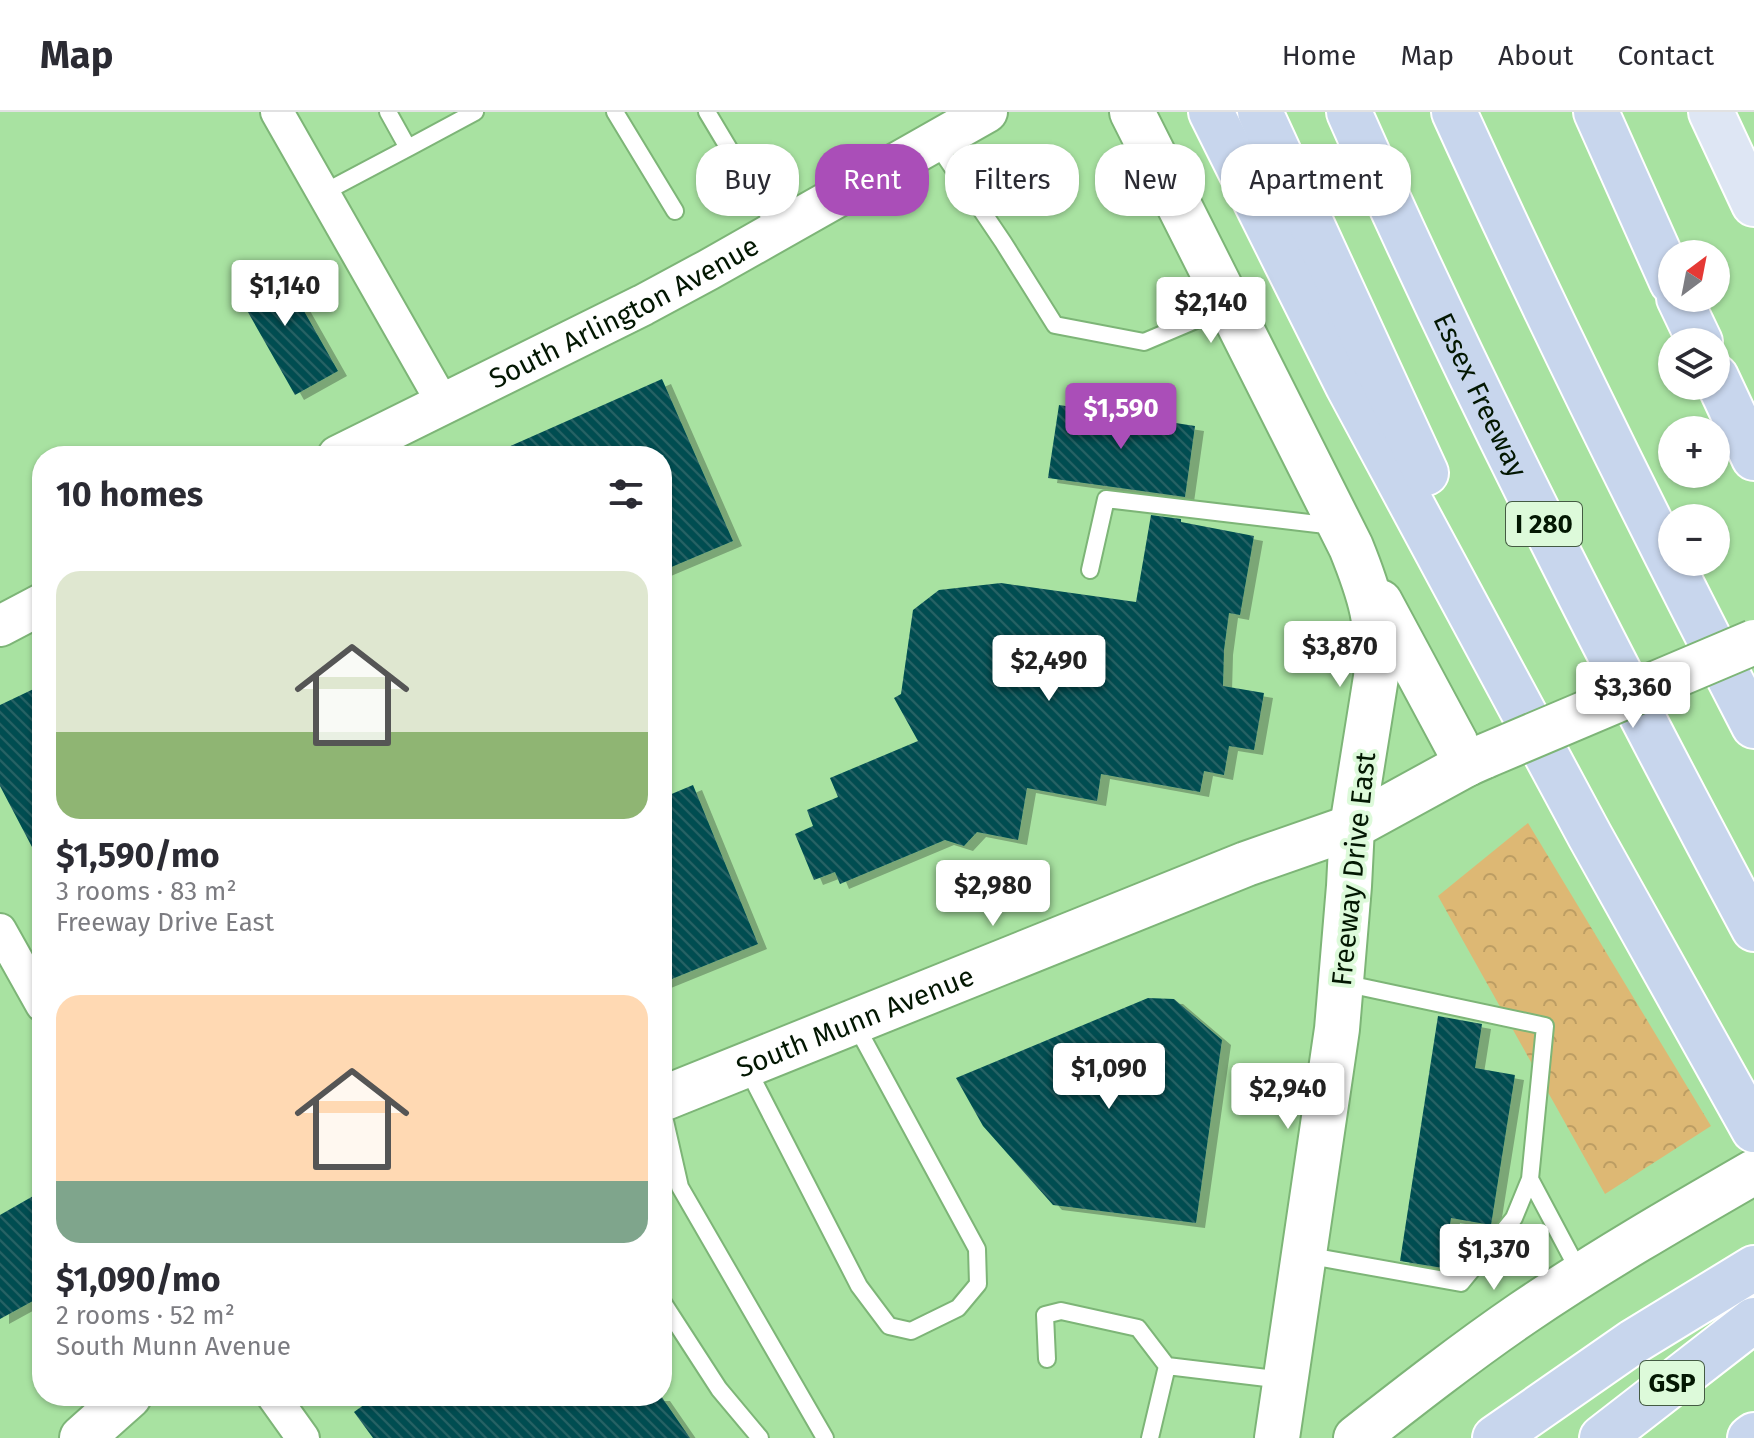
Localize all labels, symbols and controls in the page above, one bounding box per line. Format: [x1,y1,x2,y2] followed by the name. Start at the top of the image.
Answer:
[40,32,113,78] text: Map
[1282,39,1356,72] text: Home
[1400,39,1454,72] text: Map
[1498,39,1573,72] text: About
[1617,39,1714,72] text: Contact
[696,144,799,216] chip: Buy
[815,144,929,216] chip: Rent
[945,144,1079,216] chip: Filters
[1095,144,1205,216] chip: New
[1221,144,1411,216] chip: Apartment
[484,229,764,396] street label: South Arlington Avenue
[1658,240,1730,312] north arrow
[1658,240,1730,576] map controls
[220,260,350,328] pin: $1,140
[249,270,321,301] text: $1,140
[1146,277,1276,345] pin: $2,140
[1174,287,1248,318] text: $2,140
[1426,308,1534,483] street label: Essex Freeway
[1658,328,1730,400] button: layers
[1056,383,1186,451] pin: $1,590
[1083,393,1159,424] text: $1,590
[1658,416,1730,488] button: +
[604,472,648,516] icon: filters
[56,474,203,515] text: 10 homes
[1506,502,1582,546] road number: I 280
[1658,504,1730,576] button: −
[1275,621,1405,689] pin: $3,870
[280,623,424,767] icon: home
[1302,631,1378,662] text: $3,870
[984,635,1114,703] pin: $2,490
[1010,645,1088,676] text: $2,490
[1568,662,1698,730] pin: $3,360
[1594,672,1672,703] text: $3,360
[1325,750,1382,988] street label: Freeway Drive East
[56,835,220,876] text: $1,590/mo
[928,860,1058,928] pin: $2,980
[954,870,1032,901] text: $2,980
[56,876,237,907] text: 3 rooms · 83 m²
[56,907,274,938] text: Freeway Drive East
[732,959,979,1084] street label: South Munn Avenue
[1044,1043,1174,1111] pin: $1,090
[280,1047,424,1191] icon: home
[1071,1053,1147,1084] text: $1,090
[1223,1063,1353,1131] pin: $2,940
[1249,1073,1327,1104] text: $2,940
[1429,1224,1559,1292] pin: $1,370
[1458,1234,1530,1265] text: $1,370
[56,1259,221,1300] text: $1,090/mo
[56,1300,235,1331] text: 2 rooms · 52 m²
[56,1331,291,1362] text: South Munn Avenue
[1640,1361,1704,1405] road number: GSP

